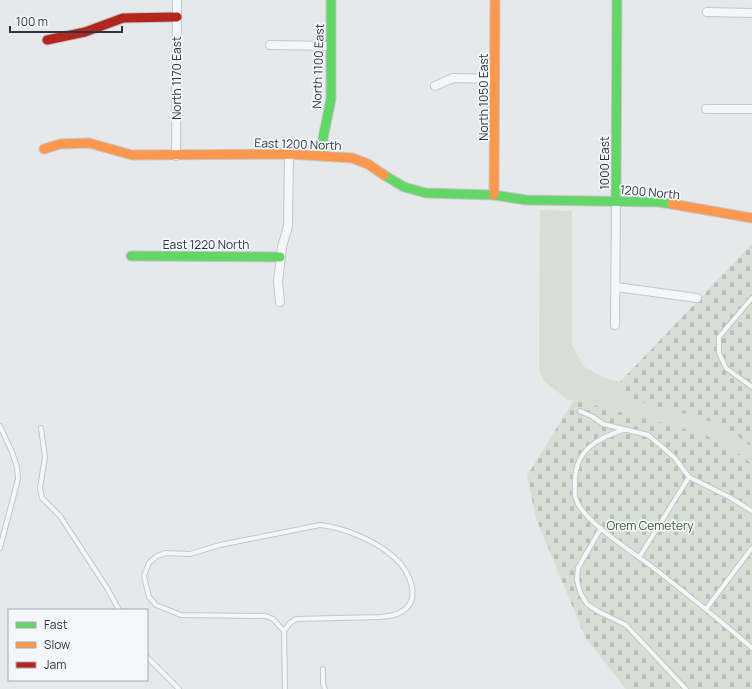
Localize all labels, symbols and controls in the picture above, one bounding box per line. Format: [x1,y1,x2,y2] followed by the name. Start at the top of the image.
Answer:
[10,8,122,34] scale bar
[16,13,48,30] text: 100 m
[308,23,328,109] street label: North 1100 East
[168,36,185,120] street label: North 1170 East
[475,53,492,141] street label: North 1050 East
[254,134,342,154] street label: East 1200 North
[596,136,613,190] street label: 1000 East
[619,181,681,203] street label: 1200 North
[163,236,249,253] street label: East 1220 North
[606,517,694,534] park label: Orem Cemetery
[8,609,148,681] legend
[44,616,68,633] text: Fast
[44,636,70,653] text: Slow
[44,656,66,673] text: Jam

